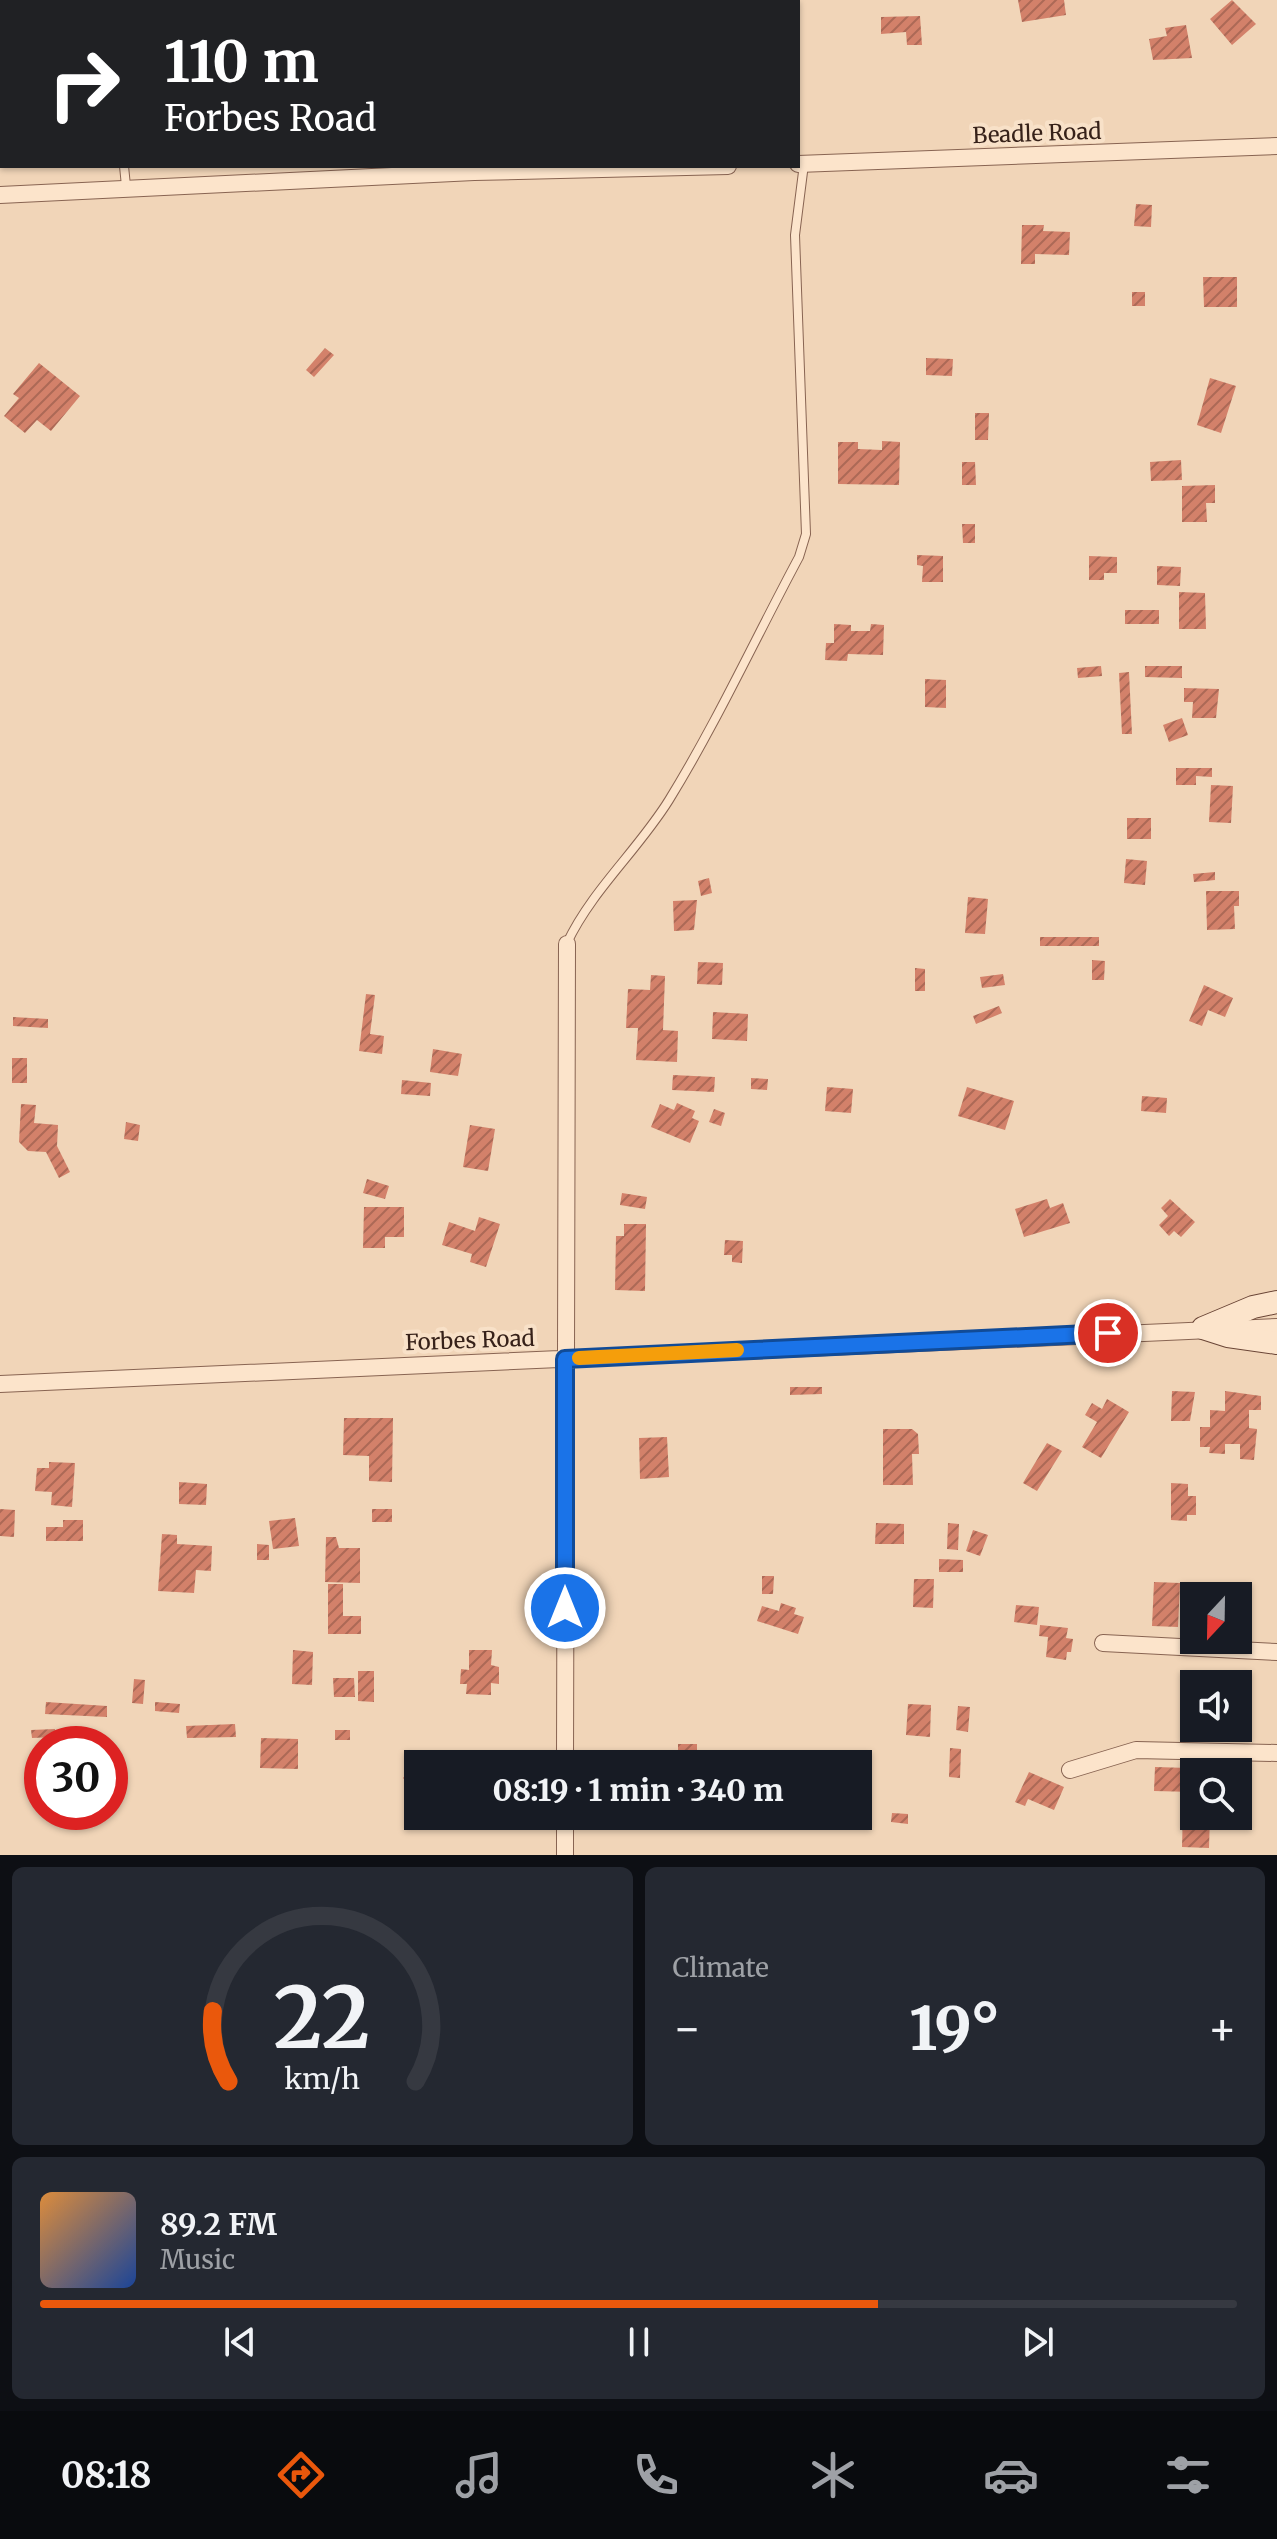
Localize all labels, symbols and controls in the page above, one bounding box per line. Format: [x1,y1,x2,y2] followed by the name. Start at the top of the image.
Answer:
[164,27,319,97] text: 110 m
[32,32,136,136] icon: right
[164,96,376,141] text: Forbes Road
[972,117,1102,149] street label: Beadle Road
[1074,1299,1142,1367] pin
[1086,1311,1130,1355] icon: arrive
[405,1324,535,1356] street label: Forbes Road
[523,1566,607,1650] position arrow
[1180,1582,1252,1654] north arrow
[1180,1582,1252,1830] map controls
[1180,1670,1252,1742] button: sound
[24,1726,128,1830] speed limit sign: 30
[1180,1758,1252,1830] button: search
[493,1771,783,1809] text: 08:19 · 1 min · 340 m
[673,1951,769,1984] text: Climate
[274,1966,371,2071] text: 22
[909,1991,1000,2066] text: 19°
[673,2001,702,2056] text: −
[1208,2001,1237,2056] text: +
[284,2061,360,2097] text: km/h
[160,2205,277,2243] text: 89.2 FM
[160,2243,235,2276] text: Music
[218,2320,262,2364] icon: previous
[617,2320,661,2364] icon: pause
[1016,2320,1060,2364] icon: next
[273,2447,329,2503] icon: directions
[451,2447,507,2503] icon: music
[628,2447,684,2503] icon: phone
[805,2447,861,2503] icon: climate
[983,2447,1039,2503] icon: car
[1160,2447,1216,2503] icon: filters
[61,2453,152,2498] text: 08:18

